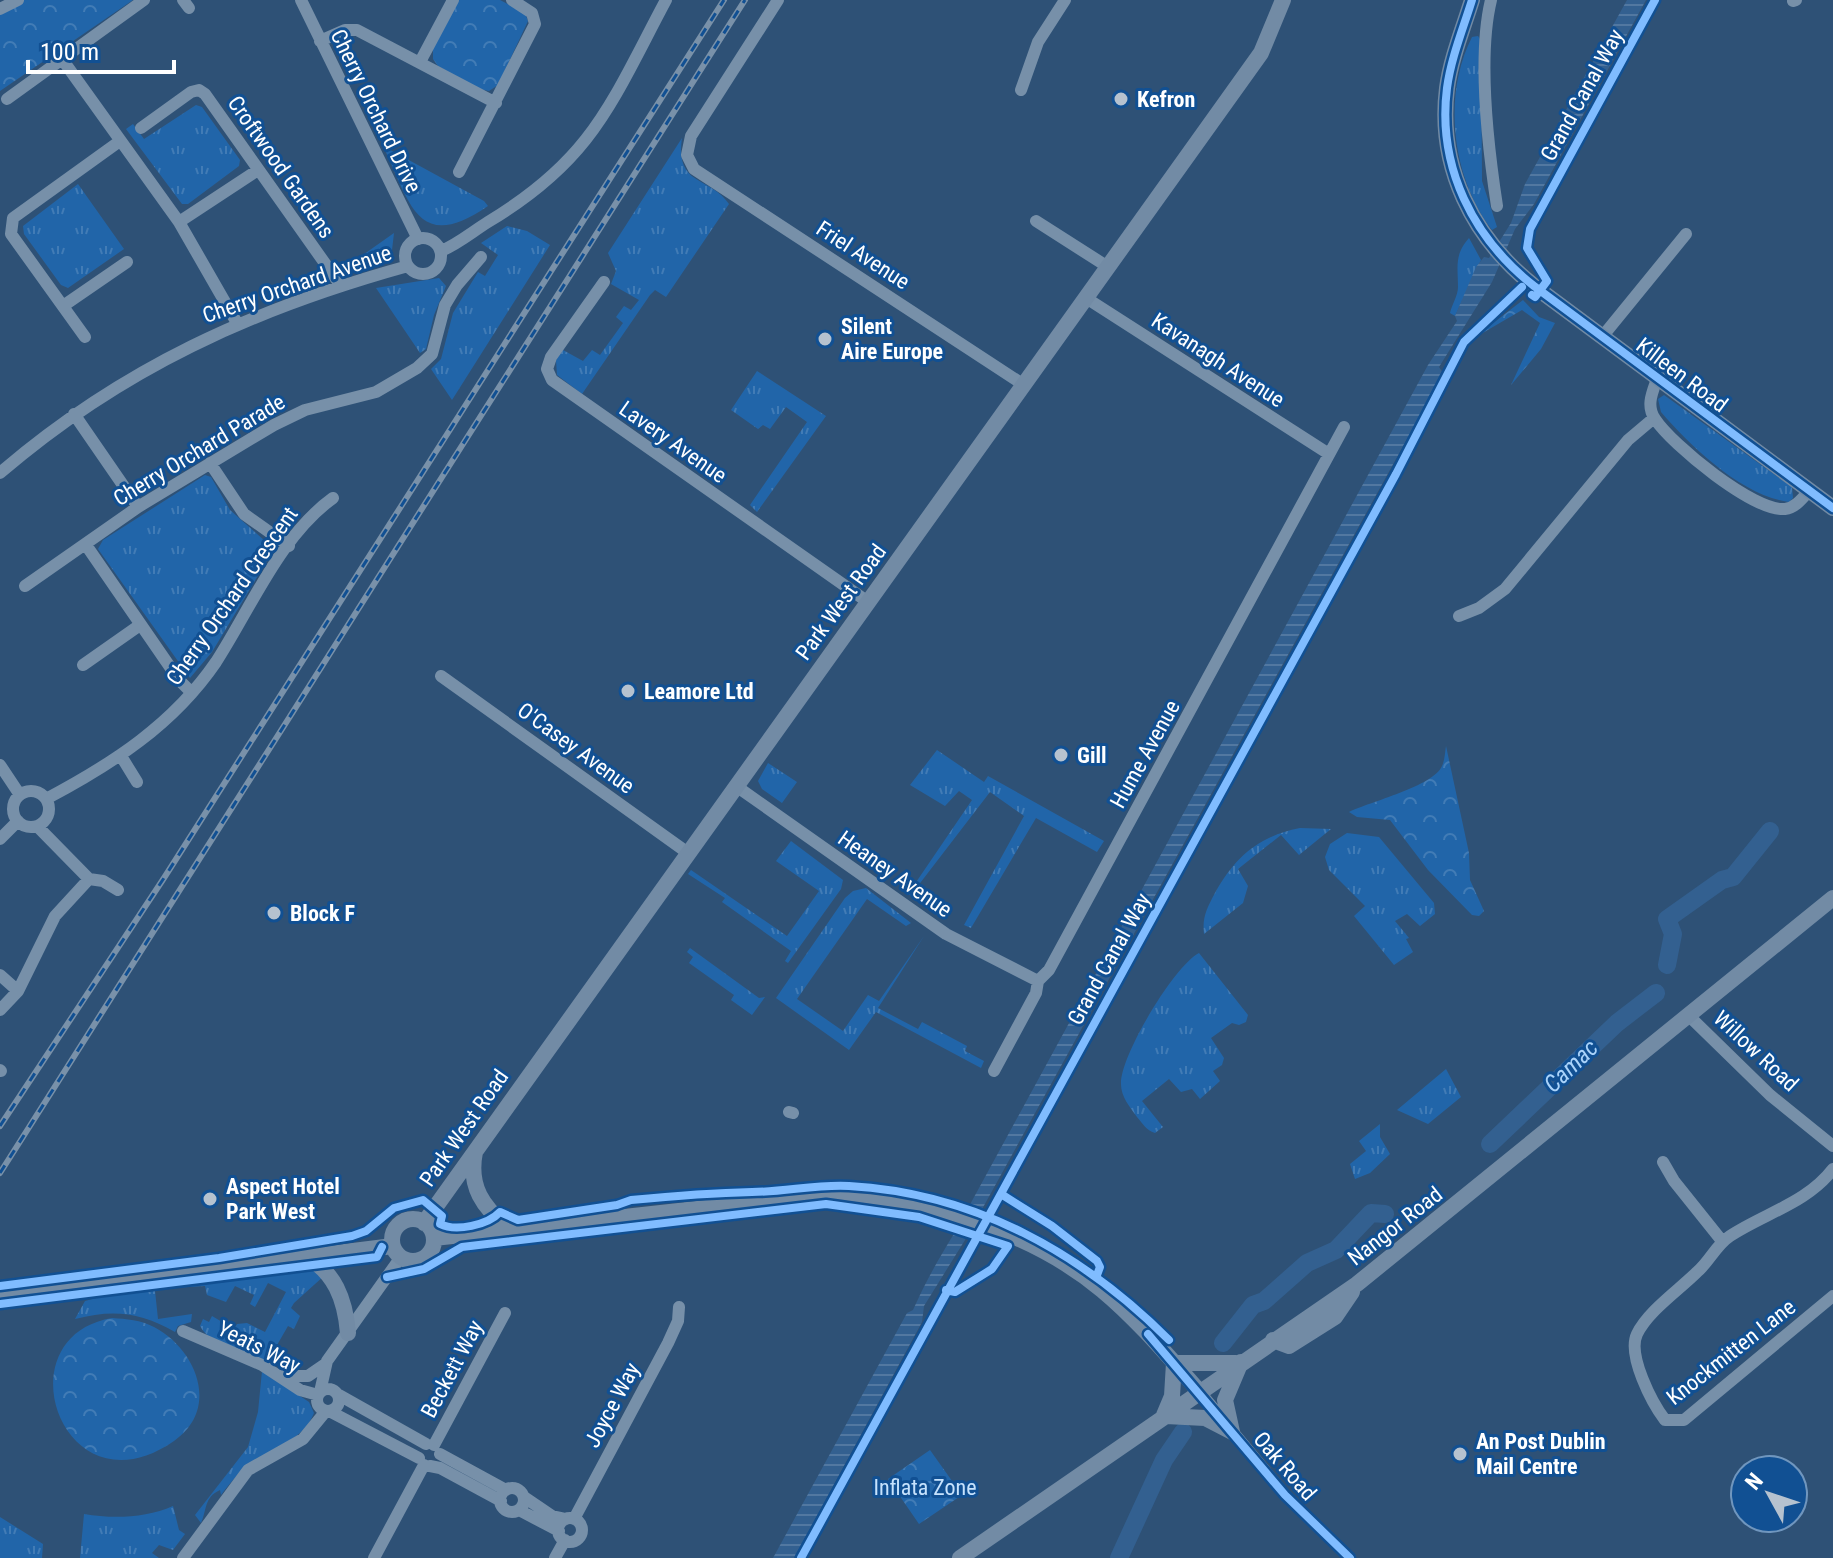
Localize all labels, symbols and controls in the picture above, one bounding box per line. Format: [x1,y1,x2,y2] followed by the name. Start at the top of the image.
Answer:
[28,24,174,74] scale bar
[326,25,426,197] street label: Cherry Orchard Drive
[1536,25,1628,165] street label: Grand Canal Way
[40,38,99,66] text: 100 m
[1137,87,1195,112] place label: Kefron
[1112,90,1130,108] marker: Kefron
[223,91,339,243] street label: Croftwood Gardens
[812,216,914,294] street label: Friel Avenue
[199,240,395,328] street label: Cherry Orchard Avenue
[1147,308,1289,412] street label: Kavanagh Avenue
[841,314,943,364] place label: Silent Aire Europe
[816,330,834,348] marker: Silent Aire Europe
[1631,333,1733,417] street label: Killeen Road
[109,389,289,511] street label: Cherry Orchard Parade
[615,396,731,488] street label: Lavery Avenue
[161,502,303,690] street label: Cherry Orchard Crescent
[791,539,891,665] street label: Park West Road
[644,679,754,704] place label: Leamore Ltd
[619,682,637,700] marker: Leamore Ltd
[1105,696,1185,812] street label: Hume Avenue
[513,697,639,799] street label: O'Casey Avenue
[1077,743,1107,768] place label: Gill
[1052,746,1070,764] marker: Gill
[833,826,957,922] street label: Heaney Avenue
[1063,889,1155,1029] street label: Grand Canal Way
[290,901,355,926] place label: Block F
[265,904,283,922] marker: Block F
[1709,1006,1803,1096] street label: Willow Road
[1538,1034,1604,1098] water label: Camac
[415,1065,513,1191] street label: Park West Road
[226,1174,340,1224] place label: Aspect Hotel Park West
[1343,1181,1447,1271] street label: Nangor Road
[201,1190,219,1208] marker: Aspect Hotel Park West
[1662,1294,1800,1410] street label: Knockmitten Lane
[214,1316,304,1378] street label: Yeats Way
[416,1316,488,1422] street label: Beckett Way
[579,1359,645,1451] street label: Joyce Way
[1248,1427,1322,1505] street label: Oak Road
[1476,1429,1606,1479] place label: An Post Dublin Mail Centre
[1451,1445,1469,1463] marker: An Post Dublin Mail Centre
[1729,1454,1809,1534] north arrow
[1740,1468,1768,1495] text: N
[873,1475,977,1500] park label: Inflata Zone

